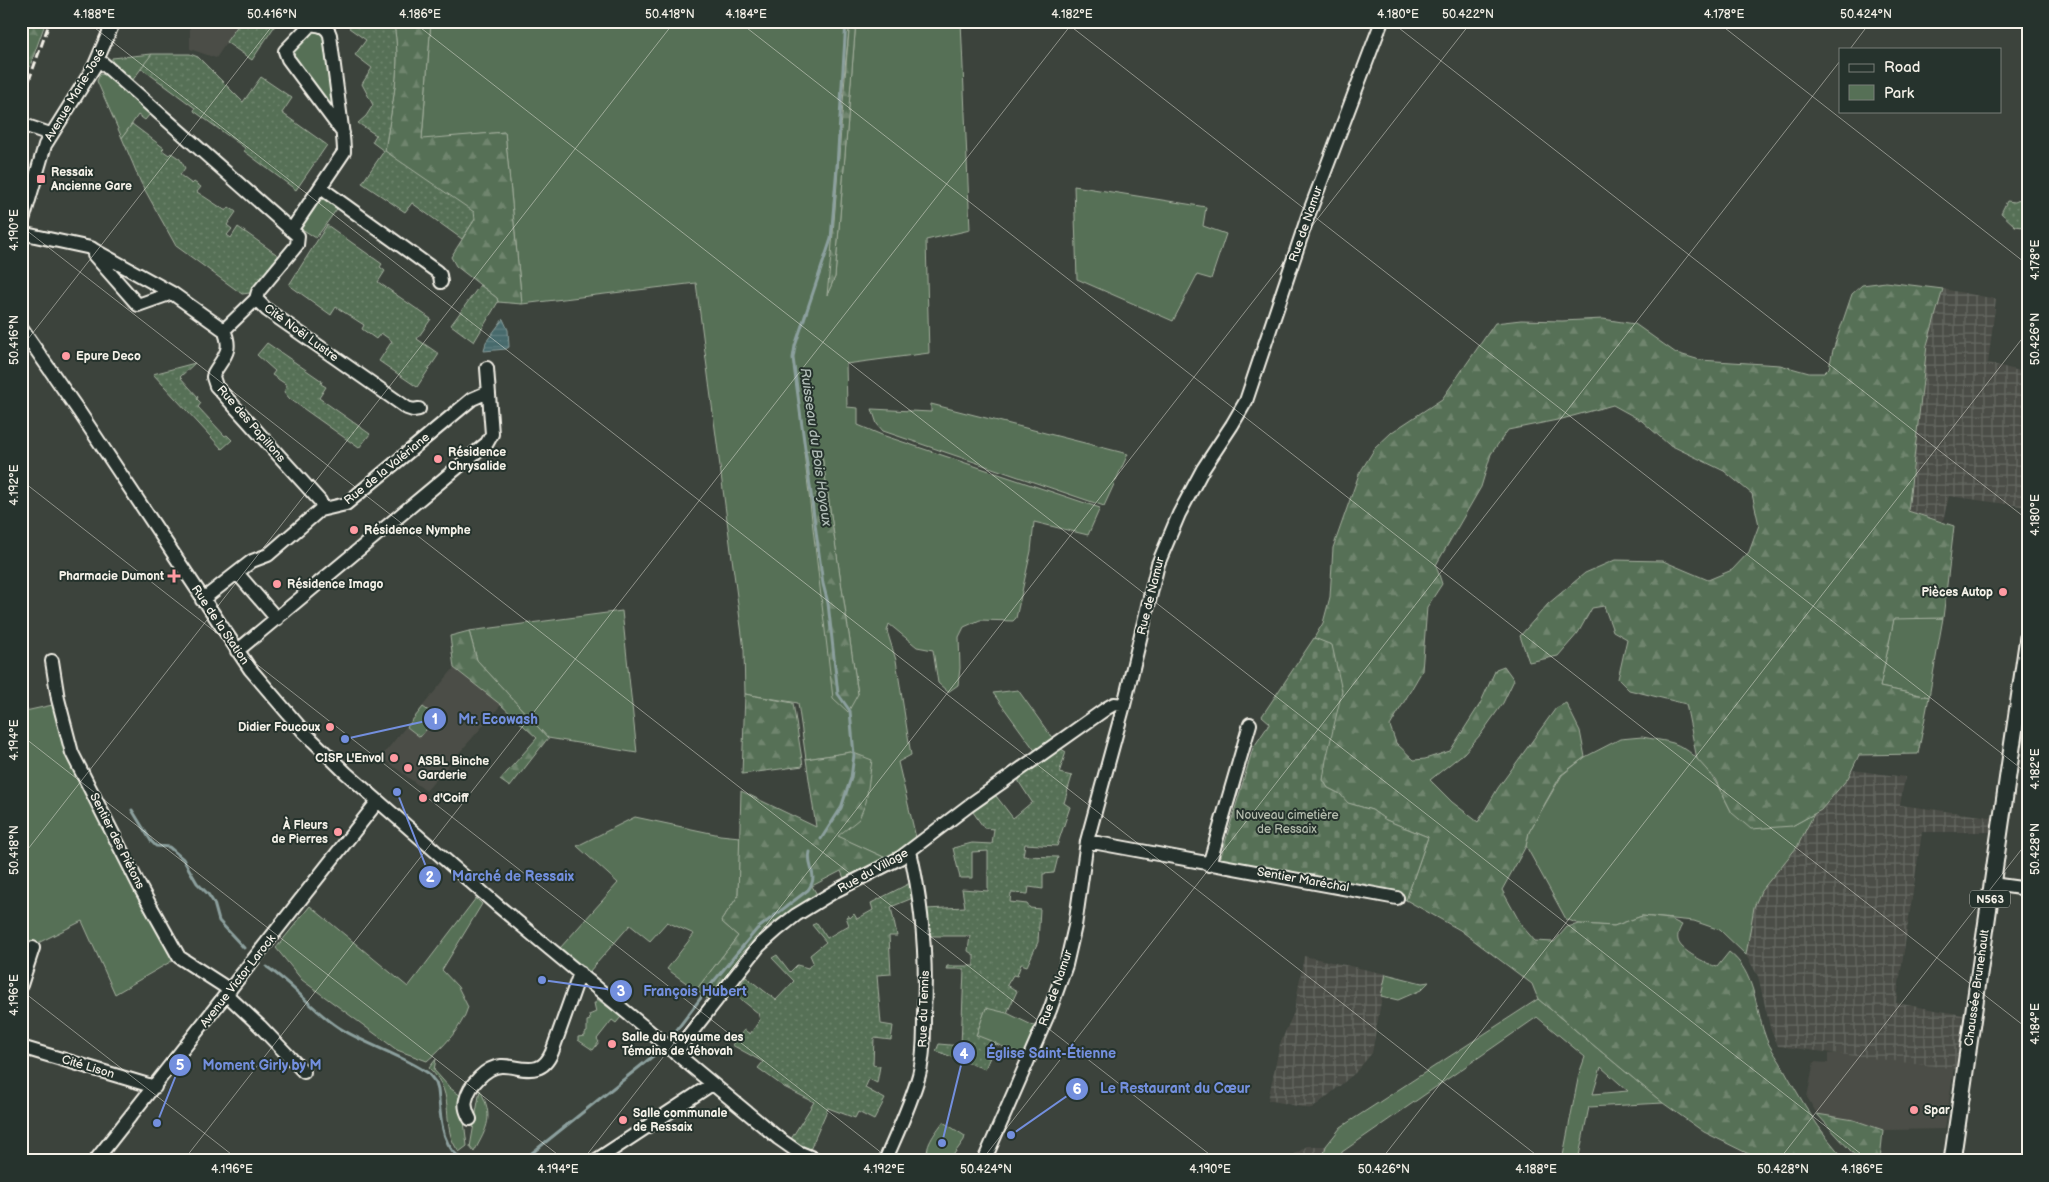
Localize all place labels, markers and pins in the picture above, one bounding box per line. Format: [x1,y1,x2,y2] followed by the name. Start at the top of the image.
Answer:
[50,165,132,194] place label: Ressaix Ancienne Gare
[35,173,47,185] marker: Ressaix Ancienne Gare
[76,349,141,364] place label: Epure Deco
[60,350,72,362] marker: Epure Deco
[448,445,506,474] place label: Résidence Chrysalide
[432,453,444,465] marker: Résidence Chrysalide
[364,523,471,538] place label: Résidence Nymphe
[348,524,360,536] marker: Résidence Nymphe
[59,569,164,584] place label: Pharmacie Dumont
[168,570,180,582] marker: Pharmacie Dumont
[287,577,384,592] place label: Résidence Imago
[271,578,283,590] marker: Résidence Imago
[1921,585,1993,600] place label: Pièces Autop
[1997,586,2009,598] marker: Pièces Autop
[423,704,548,733] callout: Mr. Ecowash
[238,720,321,735] place label: Didier Foucoux
[324,721,336,733] marker: Didier Foucoux
[315,751,384,766] place label: CISP L'Envol
[388,752,400,764] marker: CISP L'Envol
[417,754,489,783] place label: ASBL Binche Garderie
[402,762,414,774] marker: ASBL Binche Garderie
[433,791,469,806] place label: d'Coiff
[417,792,429,804] marker: d'Coiff
[271,816,328,847] place label: À Fleurs de Pierres
[332,826,344,838] marker: À Fleurs de Pierres
[417,862,584,891] callout: Marché de Ressaix
[608,976,757,1005] callout: François Hubert
[622,1030,744,1059] place label: Salle du Royaume des Témoins de Jéhovah
[606,1038,618,1050] marker: Salle du Royaume des Témoins de Jéhovah
[951,1039,1126,1068] callout: Église Saint-Étienne
[167,1051,332,1080] callout: Moment Girly by M
[1065,1074,1260,1103] callout: Le Restaurant du Cœur
[1924,1103,1950,1118] place label: Spar
[1908,1104,1920,1116] marker: Spar
[633,1106,727,1135] place label: Salle communale de Ressaix
[617,1114,629,1126] marker: Salle communale de Ressaix

